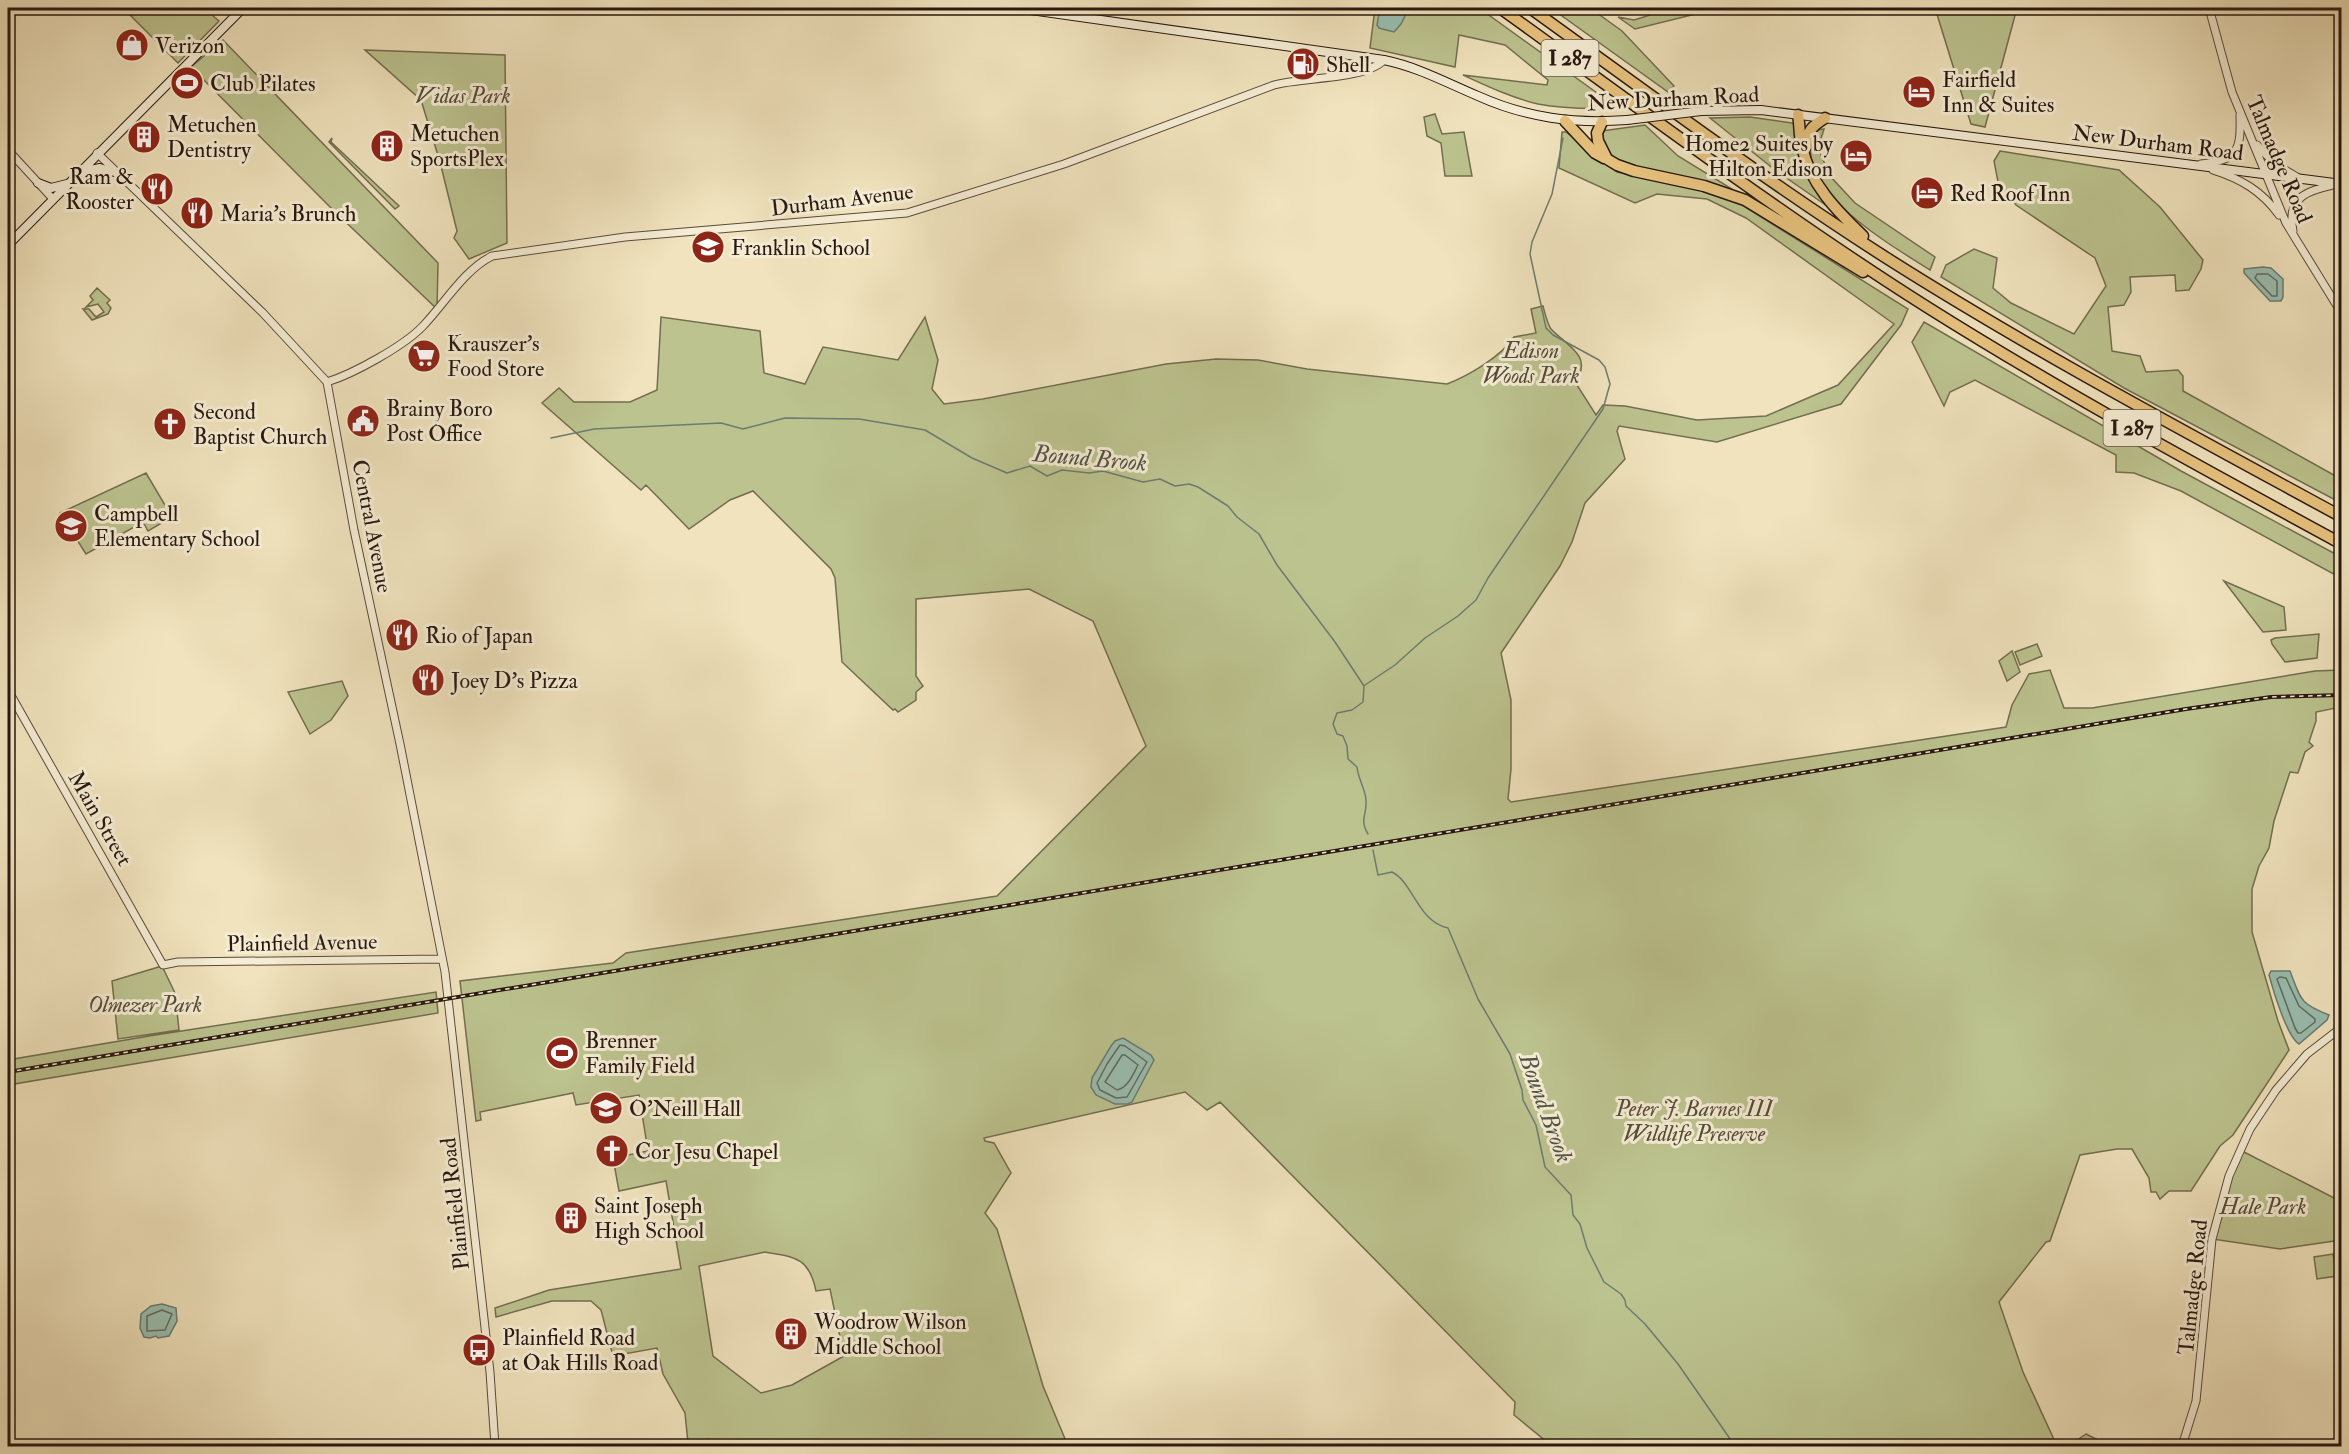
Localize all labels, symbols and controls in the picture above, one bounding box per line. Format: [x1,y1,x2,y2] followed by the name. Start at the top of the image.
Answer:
[114,27,150,63] shop icon: Verizon
[155,32,225,60] place label: Verizon
[1542,40,1598,76] road number: I 287
[1285,46,1321,82] fuel station icon: Shell
[1326,51,1371,79] place label: Shell
[169,65,205,101] sports icon: Club Pilates
[1942,66,2054,119] place label: Fairfield Inn & Suites
[210,70,316,98] place label: Club Pilates
[1901,74,1937,110] hotel icon: Fairfield Inn & Suites
[1586,81,1760,117] street label: New Durham Road
[415,82,511,110] park label: Vidas Park
[2240,91,2319,228] street label: Talmadge Road
[167,111,257,164] place label: Metuchen Dentistry
[126,119,162,155] building icon: Metuchen Dentistry
[2071,119,2245,167] street label: New Durham Road
[410,120,504,174] place label: Metuchen SportsPlex
[369,128,405,164] building icon: Metuchen SportsPlex
[1685,130,1833,183] place label: Home2 Suites by Hilton Edison
[1838,138,1874,174] hotel icon: Home2 Suites by Hilton Edison
[65,163,135,216] place label: Ram & Rooster
[139,171,175,207] restaurant icon: Ram & Rooster
[1909,175,1945,211] hotel icon: Red Roof Inn
[769,177,915,223] street label: Durham Avenue
[1950,180,2070,208] place label: Red Roof Inn
[179,195,215,231] restaurant icon: Maria's Brunch
[220,200,357,228] place label: Maria's Brunch
[690,229,726,265] school or university icon: Franklin School
[731,234,871,262] place label: Franklin School
[447,330,544,383] place label: Krauszer's Food Store
[1482,337,1580,390] park label: Edison Woods Park
[406,338,442,374] supermarket icon: Krauszer's Food Store
[386,395,493,448] place label: Brainy Boro Post Office
[193,398,328,452] place label: Second Baptist Church
[345,403,381,439] public building icon: Brainy Boro Post Office
[152,406,188,442] church icon: Second Baptist Church
[2104,410,2160,446] road number: I 287
[1031,438,1148,479] water label: Bound Brook
[345,457,399,595] street label: Central Avenue
[94,500,260,553] place label: Campbell Elementary School
[53,508,89,544] school or university icon: Campbell Elementary School
[384,617,420,653] restaurant icon: Rio of Japan
[425,622,533,651] place label: Rio of Japan
[410,662,446,698] restaurant icon: Joey D's Pizza
[450,667,579,695] place label: Joey D's Pizza
[62,766,139,871] street label: Main Street
[226,928,378,958] street label: Plainfield Avenue
[88,991,202,1019] park label: Olmezer Park
[585,1027,695,1080] place label: Brenner Family Field
[544,1035,580,1071] sports icon: Brenner Family Field
[1511,1048,1580,1167] water label: Bound Brook
[588,1090,624,1126] school or university icon: O'Neill Hall
[629,1095,741,1123] place label: O'Neill Hall
[1614,1095,1776,1148] park label: Peter J. Barnes III Wildlife Preserve
[594,1133,630,1169] church icon: Cor Jesu Chapel
[434,1136,476,1272] street label: Plainfield Road
[635,1138,779,1167] place label: Cor Jesu Chapel
[594,1192,705,1245] place label: Saint Joseph High School
[2219,1193,2306,1221] park label: Hale Park
[553,1200,589,1236] building icon: Saint Joseph High School
[2172,1218,2214,1356] street label: Talmadge Road
[813,1308,967,1361] place label: Woodrow Wilson Middle School
[773,1316,809,1352] building icon: Woodrow Wilson Middle School
[502,1324,658,1377] place label: Plainfield Road at Oak Hills Road
[461,1332,497,1368] bus stop icon: Plainfield Road at Oak Hills Road

